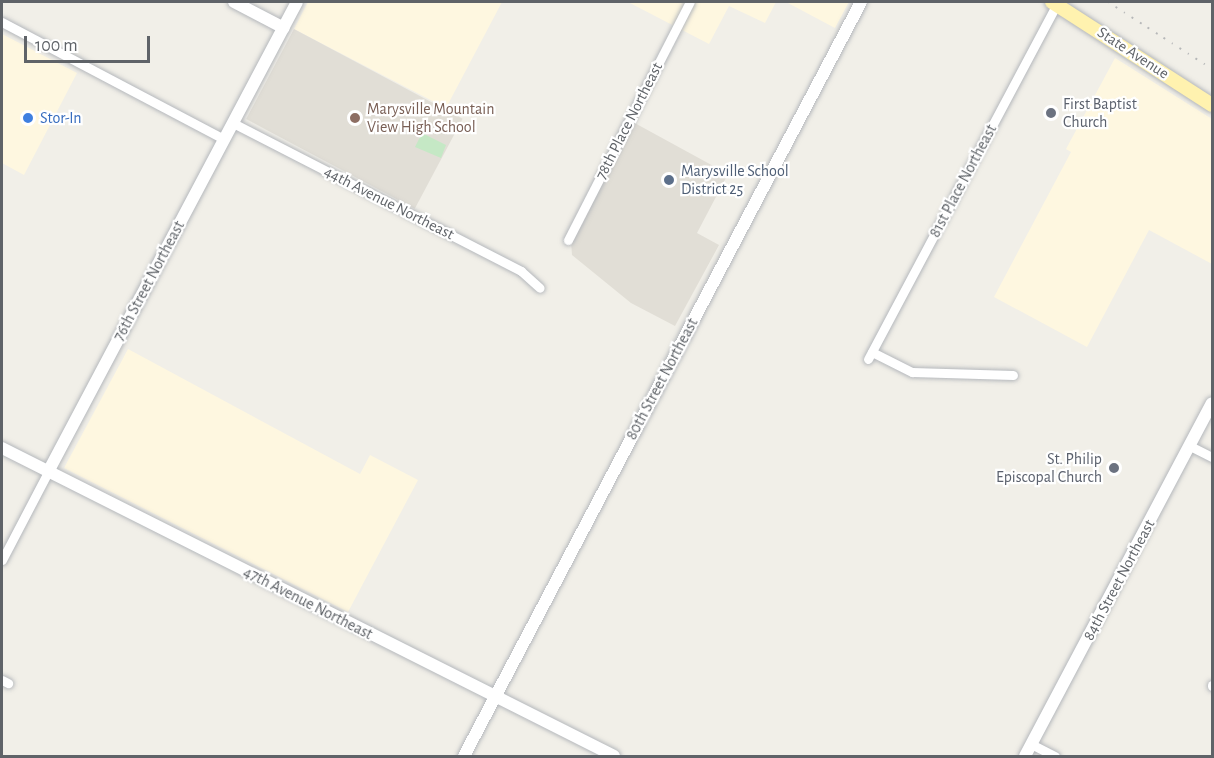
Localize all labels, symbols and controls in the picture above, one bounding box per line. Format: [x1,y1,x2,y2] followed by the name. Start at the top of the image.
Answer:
[1094,23,1172,83] street label: State Avenue
[27,24,153,62] scale bar
[35,37,78,55] text: 100 m
[591,59,667,183] street label: 78th Place Northeast
[1063,94,1137,132] place label: First Baptist Church
[367,99,494,137] place label: Marysville Mountain View High School
[1044,106,1058,120] marker: First Baptist Church
[40,108,82,128] place label: Stor-In
[21,111,35,125] marker: Stor-In
[348,111,362,125] marker: Marysville Mountain View High School
[925,121,1001,241] street label: 81st Place Northeast
[681,161,789,199] place label: Marysville School District 25
[321,162,457,244] street label: 44th Avenue Northeast
[662,173,676,187] marker: Marysville School District 25
[109,218,189,344] street label: 76th Street Northeast
[622,315,702,443] street label: 80th Street Northeast
[996,449,1102,487] place label: St. Philip Episcopal Church
[1107,461,1121,475] marker: St. Philip Episcopal Church
[1079,516,1159,644] street label: 84th Street Northeast
[240,562,376,644] street label: 47th Avenue Northeast

